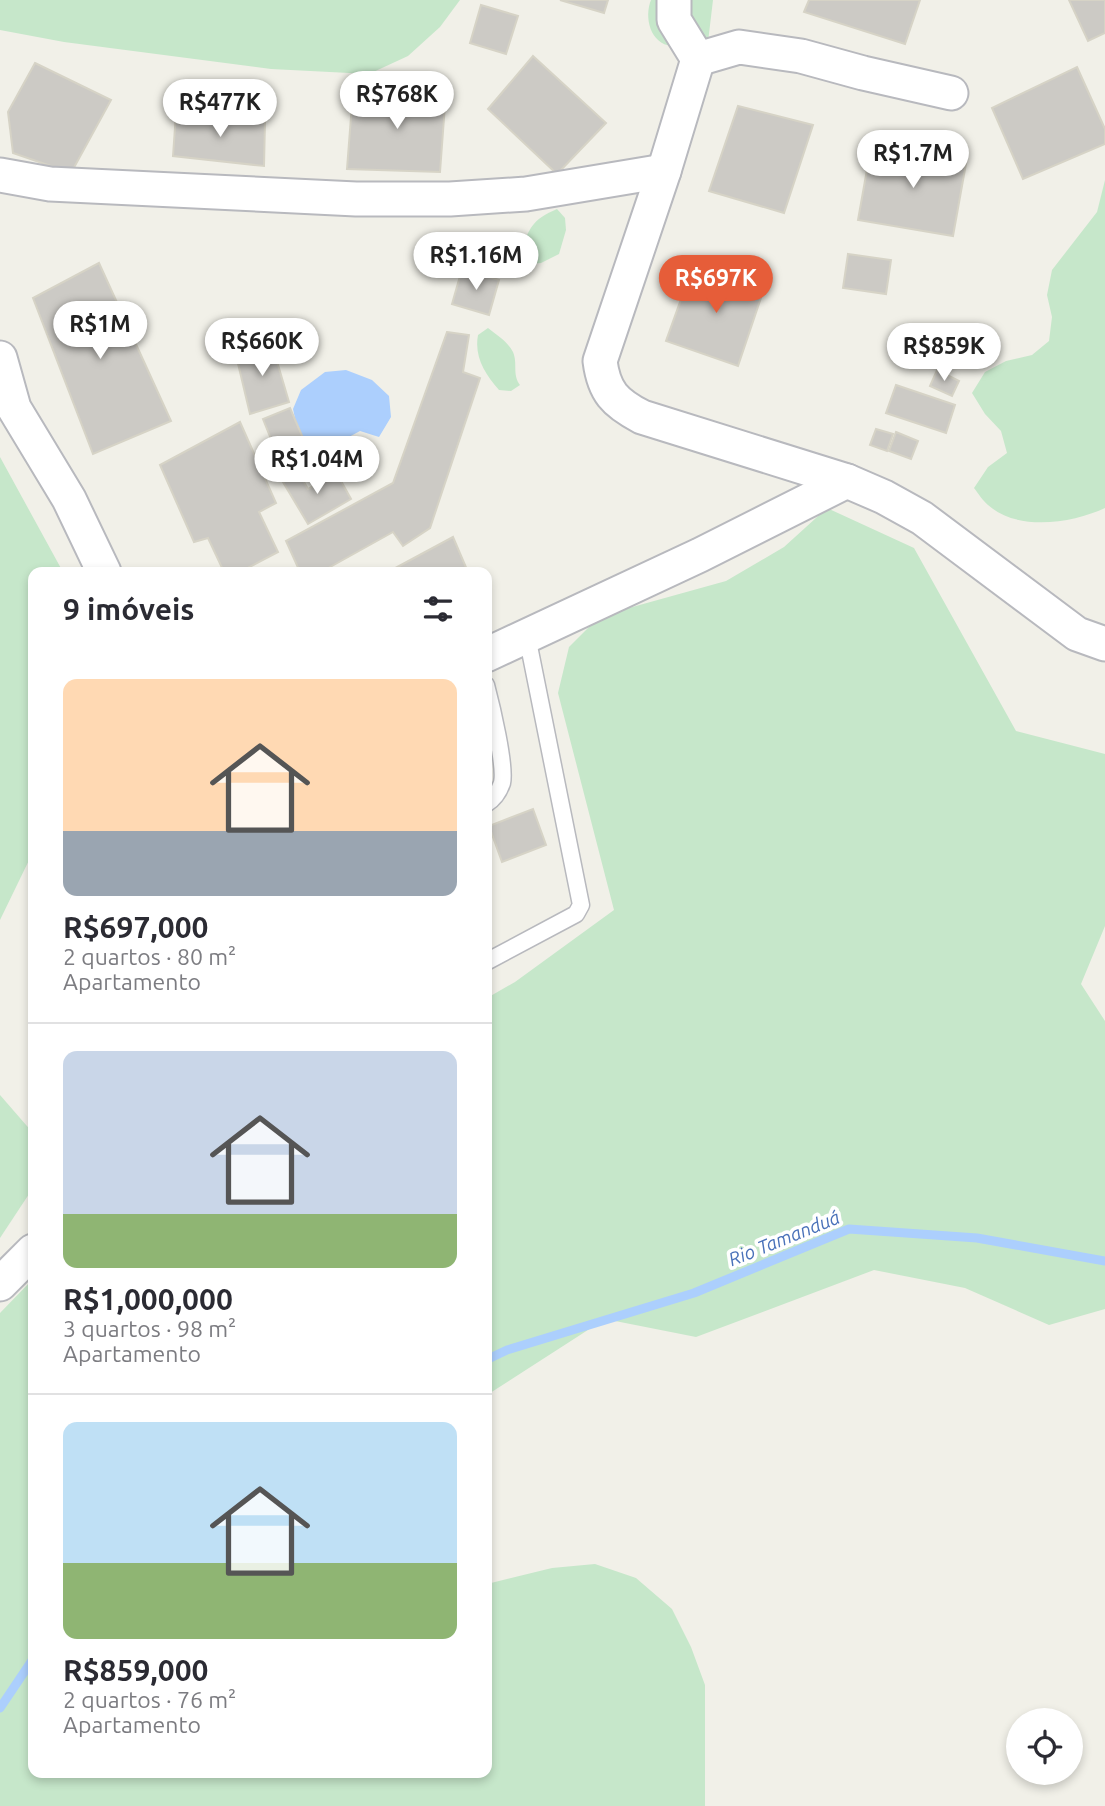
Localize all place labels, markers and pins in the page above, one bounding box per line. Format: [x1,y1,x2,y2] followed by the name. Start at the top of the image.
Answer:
[340,72,454,131] pin: R$768K
[163,80,277,139] pin: R$477K
[856,130,970,190] pin: R$1.7M
[411,232,541,292] pin: R$1.16M
[659,256,773,315] pin: R$697K
[59,302,141,361] pin: R$1M
[205,318,319,378] pin: R$660K
[887,324,1001,383] pin: R$859K
[252,436,382,496] pin: R$1.04M

